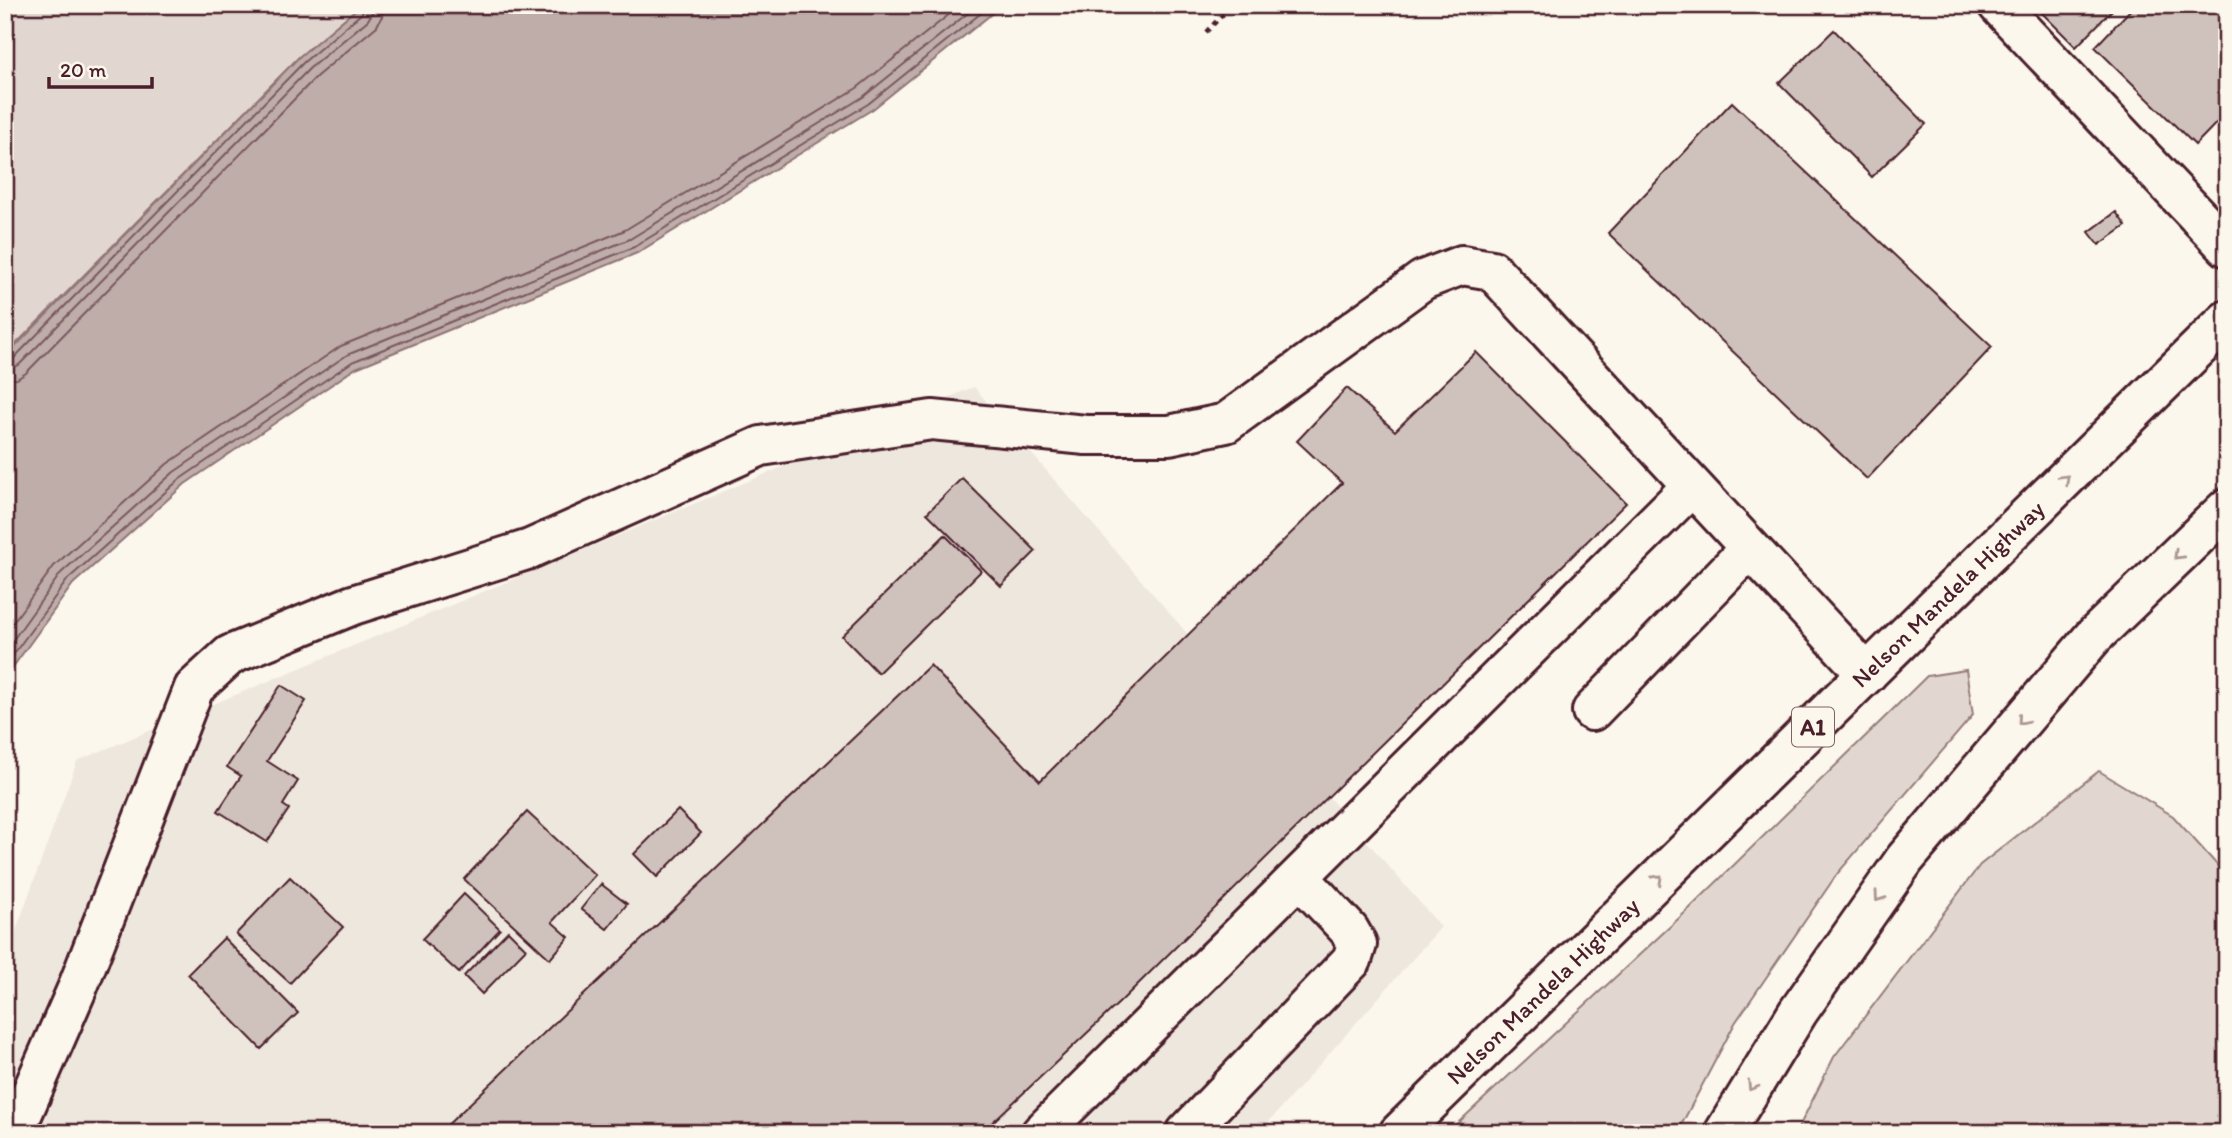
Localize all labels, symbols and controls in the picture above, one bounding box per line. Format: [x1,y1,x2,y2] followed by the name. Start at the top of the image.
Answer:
[49,46,152,90] scale bar
[60,57,107,82] text: 20 m
[2057,475,2070,488] one-way arrow
[1845,494,2050,693] street label: Nelson Mandela Highway
[2173,547,2186,559] one-way arrow
[1792,708,1834,747] road number: A1
[2018,712,2030,725] one-way arrow
[1650,875,1662,887] one-way arrow
[1875,889,1887,902] one-way arrow
[1440,891,1645,1090] street label: Nelson Mandela Highway
[1748,1078,1761,1091] one-way arrow

